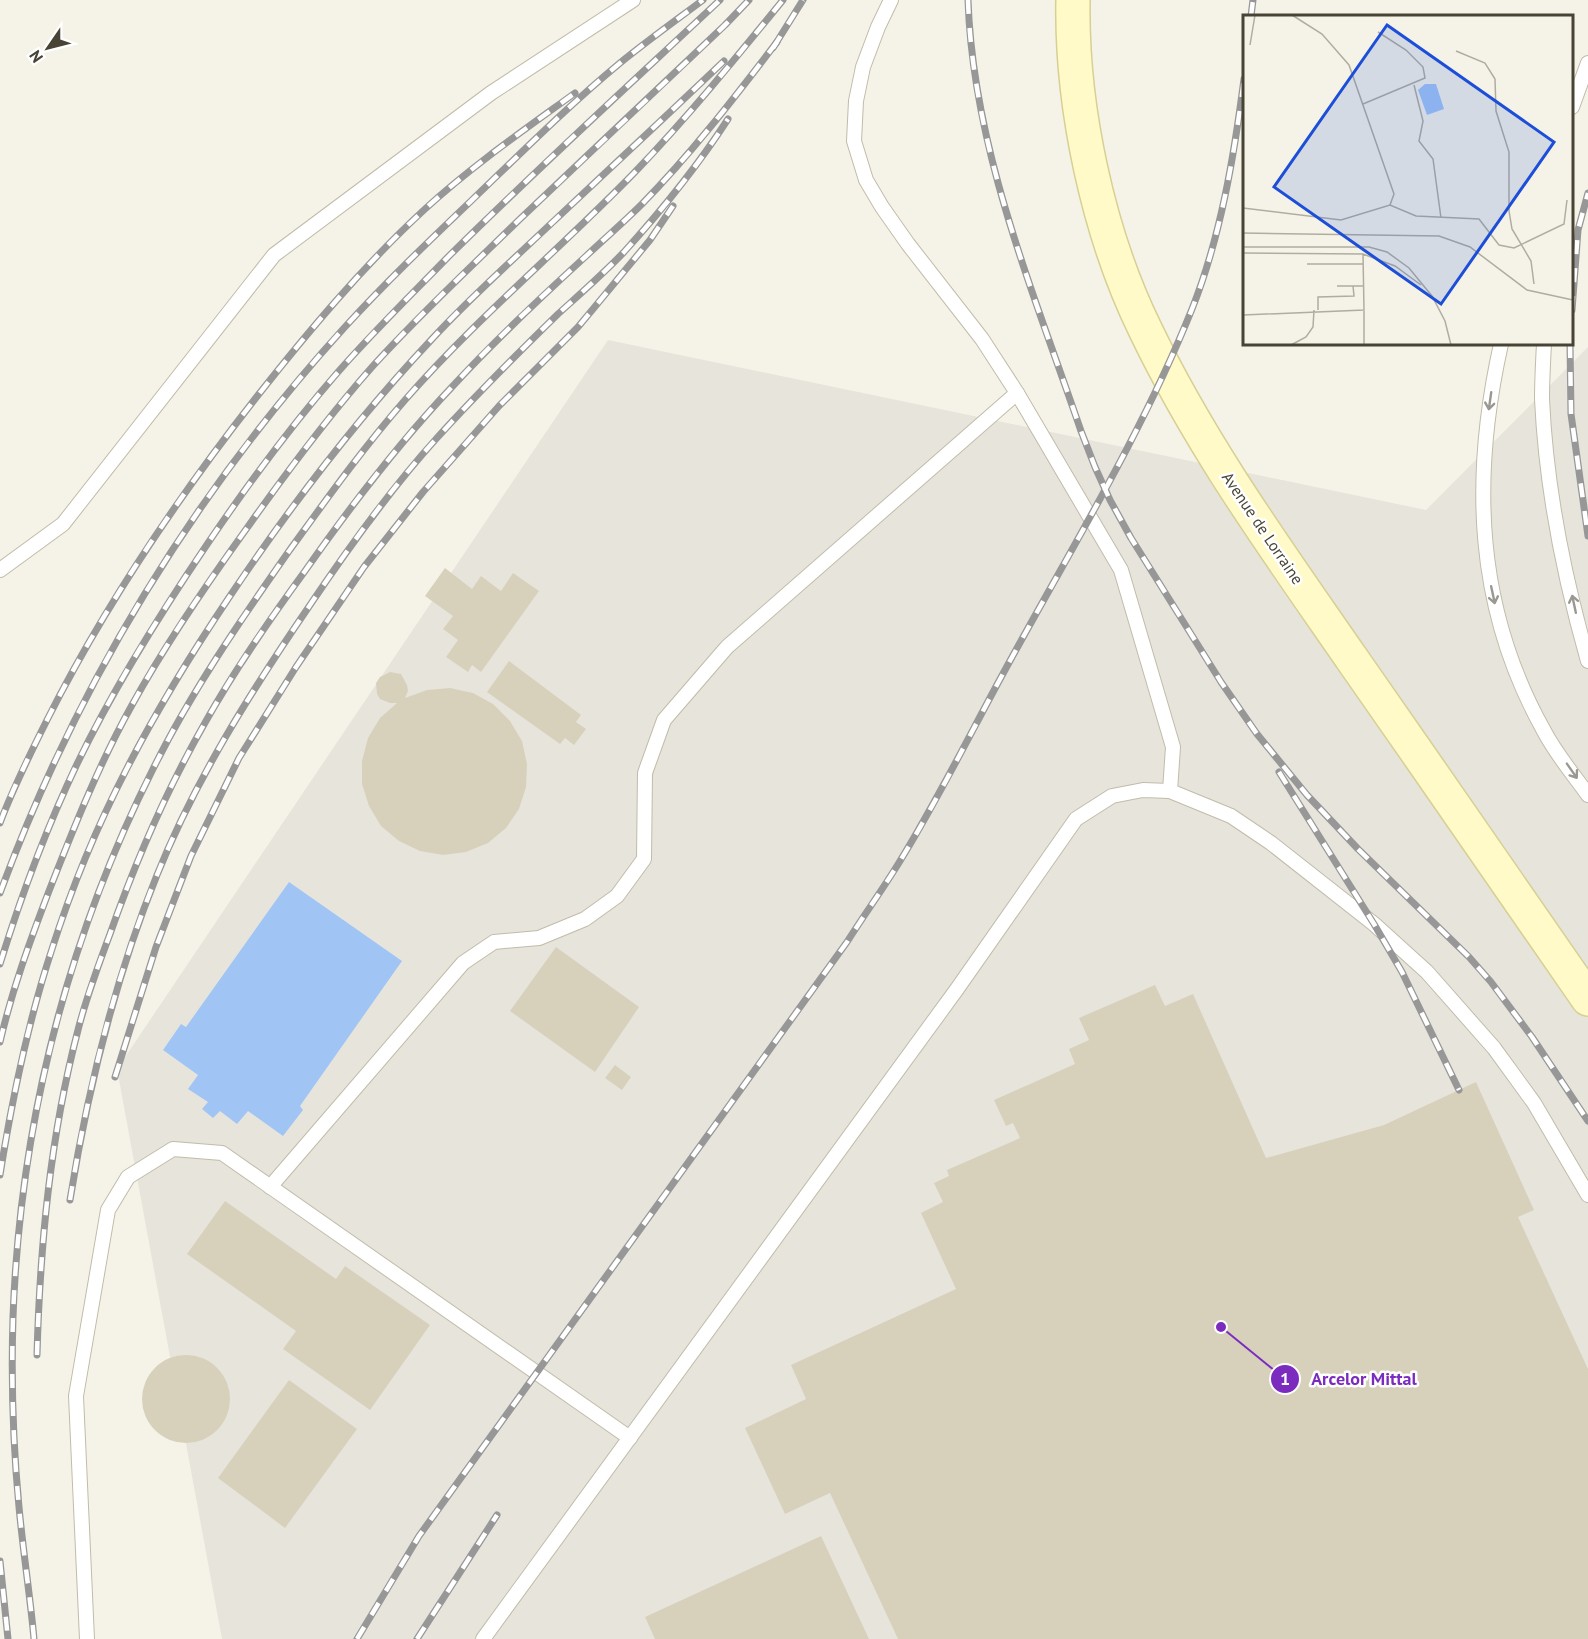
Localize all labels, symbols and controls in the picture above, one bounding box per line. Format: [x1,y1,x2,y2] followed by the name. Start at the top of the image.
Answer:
[1243,15,1573,345] inset map
[18,18,78,78] north arrow
[25,47,47,67] text: N
[1484,391,1495,410] one-way arrow
[1218,468,1308,588] street label: Avenue de Lorraine
[1488,584,1499,604] one-way arrow
[1568,595,1579,614] one-way arrow
[1565,763,1578,779] one-way arrow
[1270,1361,1429,1397] callout: Arcelor Mittal
[1280,1367,1290,1390] text: 1
[1311,1367,1417,1390] text: Arcelor Mittal

